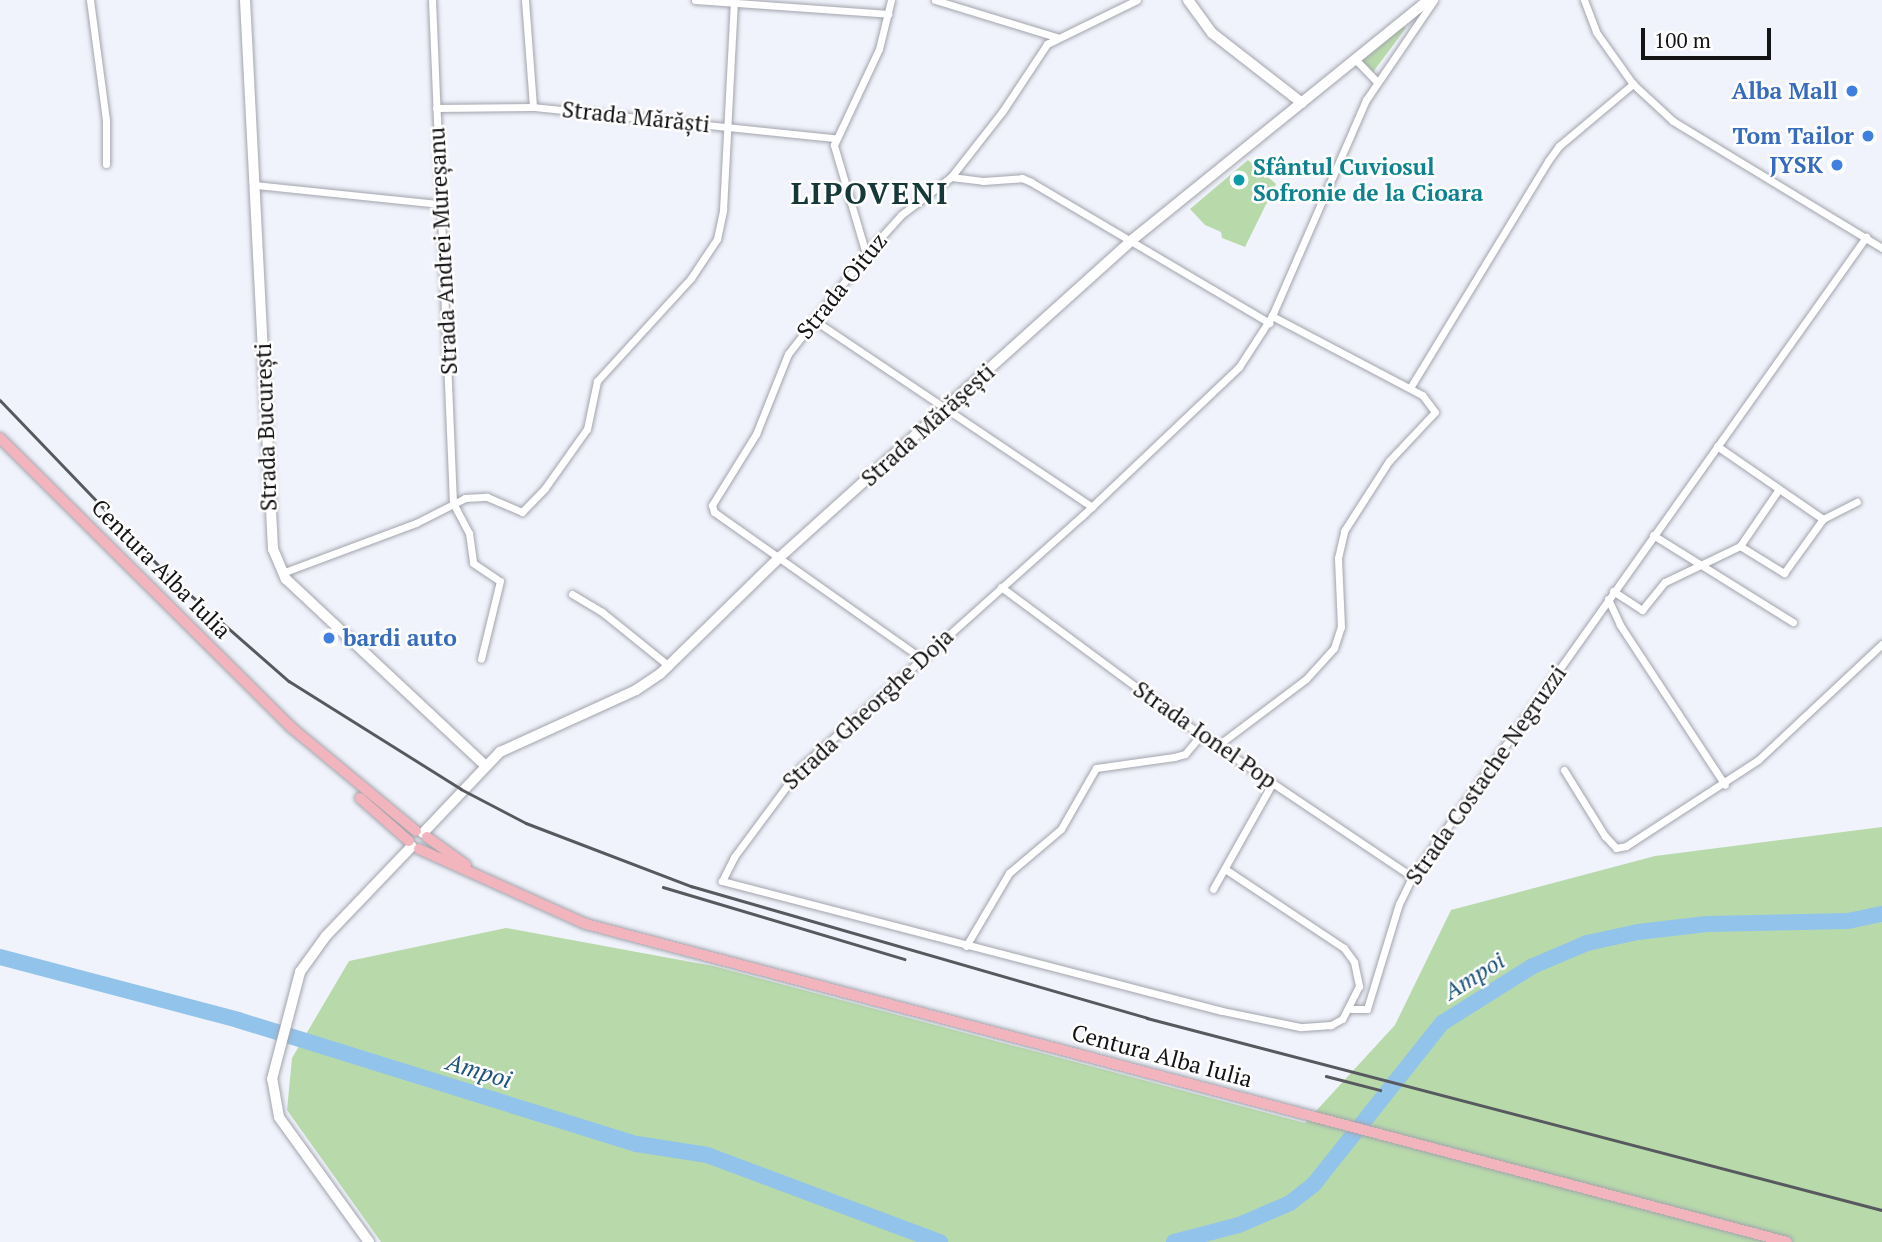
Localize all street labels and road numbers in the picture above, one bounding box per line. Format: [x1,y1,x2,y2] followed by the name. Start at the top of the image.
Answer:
[561,96,711,138] street label: Strada Mărăști
[423,126,463,376] street label: Strada Andrei Mureșanu
[791,228,893,344] street label: Strada Oituz
[249,342,283,512] street label: Strada București
[856,358,1000,492] street label: Strada Mărășești
[85,493,237,645] street label: Centura Alba Iulia
[777,623,959,795] street label: Strada Gheorghe Doja
[1400,660,1572,890] street label: Strada Costache Negruzzi
[1128,675,1282,795] street label: Strada Ionel Pop
[1068,1019,1256,1093] street label: Centura Alba Iulia

